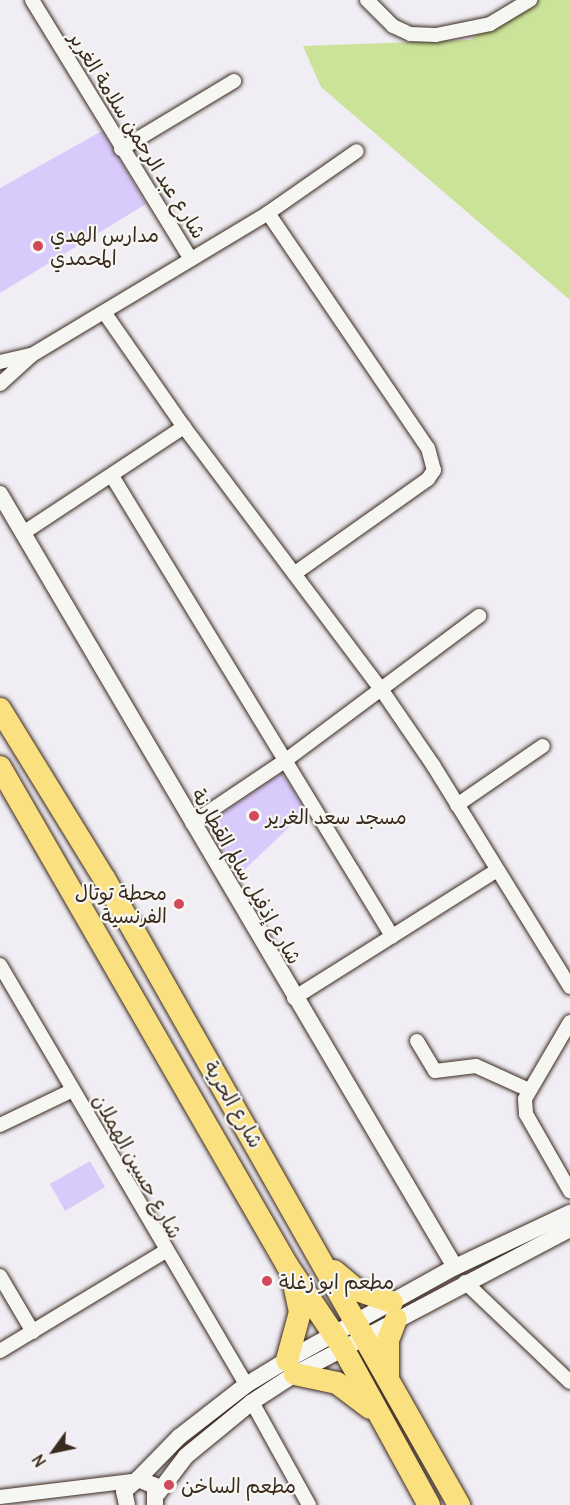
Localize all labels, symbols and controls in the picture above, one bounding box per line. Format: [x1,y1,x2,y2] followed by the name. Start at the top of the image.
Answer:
[64,27,212,243] street label: شارع عبد الرحمن سلامة الغرير
[50,222,159,269] place label: مدارس الهدي المحمدي
[31,239,45,253] marker: مدارس الهدي المحمدي
[187,784,307,968] street label: شارع إذفيل سالم القطارنة
[266,804,407,828] place label: مسجد سعد الغرير
[247,809,261,823] marker: مسجد سعد الغرير
[75,880,167,927] place label: محطة توتال الفرنسية
[172,897,186,911] marker: محطة توتال الفرنسية
[199,1056,269,1152] street label: شارع الحرية
[88,1089,188,1243] street label: شارع حسين الهملان
[279,1269,394,1293] place label: مطعم ابو زغلة
[260,1274,274,1288] marker: مطعم ابو زغلة
[24,1421,84,1481] north arrow
[28,1451,50,1471] text: N
[181,1473,296,1497] place label: مطعم الساخن
[162,1478,176,1492] marker: مطعم الساخن

